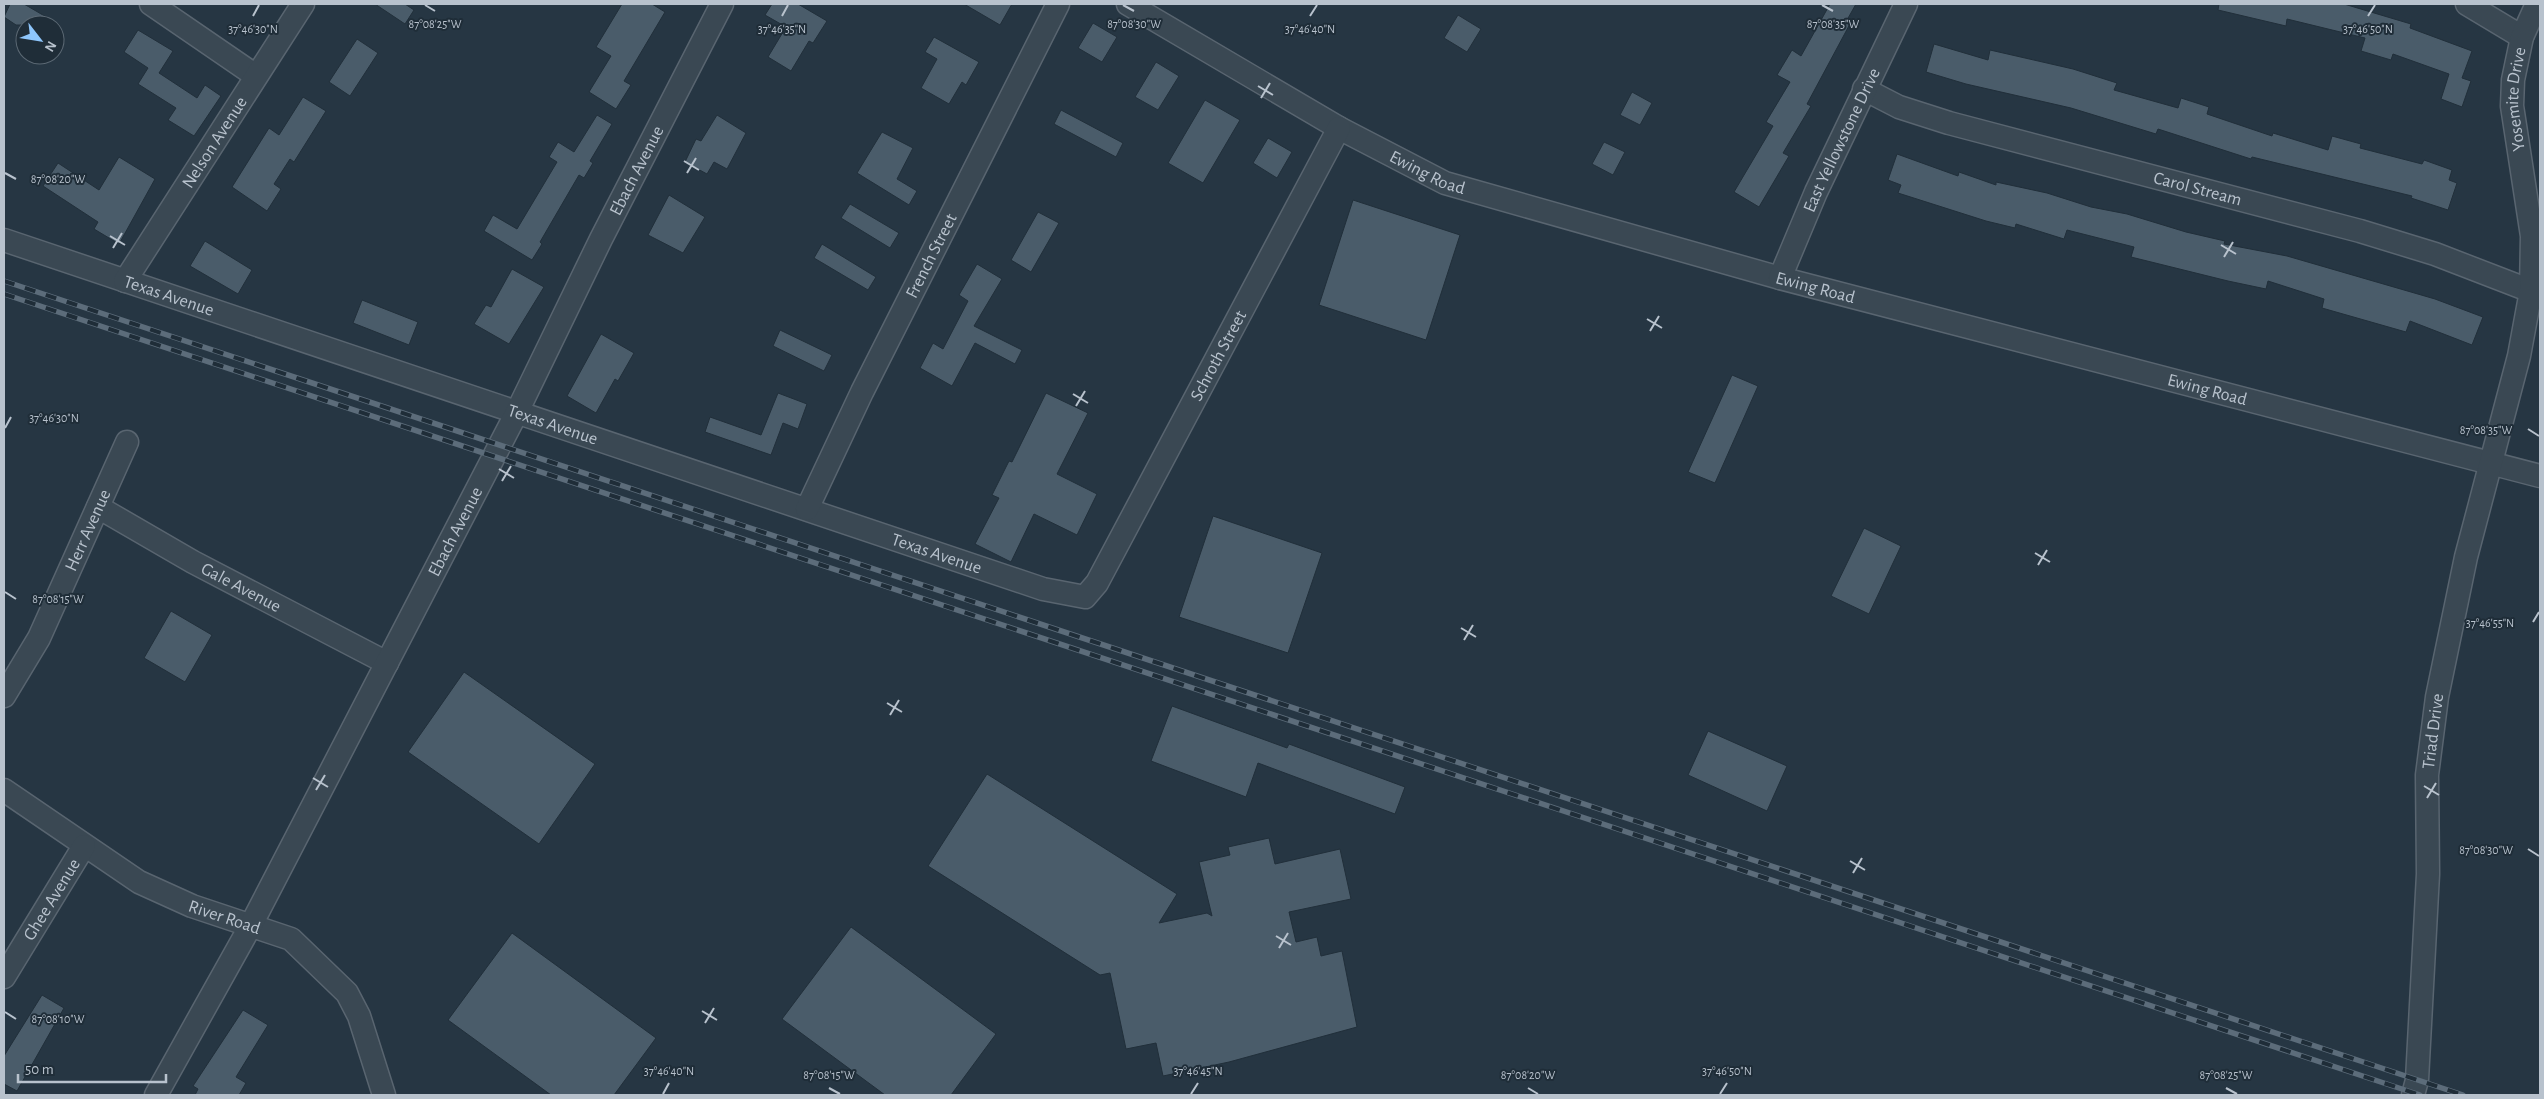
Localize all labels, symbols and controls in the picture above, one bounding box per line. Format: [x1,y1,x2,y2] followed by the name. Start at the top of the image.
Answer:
[15,15,65,65] north arrow
[409,18,462,30] text: 87°08'25"W
[1107,18,1161,30] text: 87°08'30"W
[1807,18,1859,30] text: 87°08'35"W
[228,23,278,35] text: 37°46'30"N
[758,23,806,35] text: 37°46'35"N
[1285,23,1335,35] text: 37°46'40"N
[2343,23,2393,35] text: 37°46'50"N
[42,38,59,54] text: N
[2504,45,2530,152] street label: Yosemite Drive
[1801,65,1884,215] street label: East Yellowstone Drive
[179,94,251,192] street label: Nelson Avenue
[607,123,668,219] street label: Ebach Avenue
[1386,148,1467,198] street label: Ewing Road
[2151,169,2243,210] street label: Carol Stream
[31,173,85,185] text: 87°08'20"W
[903,211,961,301] street label: French Street
[1773,269,1857,307] street label: Ewing Road
[121,273,216,320] street label: Texas Avenue
[1188,308,1250,404] street label: Schroth Street
[2165,371,2249,409] street label: Ewing Road
[505,402,600,449] street label: Texas Avenue
[29,412,79,424] text: 37°46'30"N
[2460,424,2512,436] text: 87°08'35"W
[425,484,486,580] street label: Ebach Avenue
[62,487,114,574] street label: Herr Avenue
[889,531,984,578] street label: Texas Avenue
[198,560,283,616] street label: Gale Avenue
[32,593,84,605] text: 87°08'15"W
[2466,617,2514,629] text: 37°46'55"N
[2420,692,2447,770] street label: Triad Drive
[2459,844,2513,856] text: 87°08'30"W
[21,856,84,944] street label: Ghee Avenue
[186,897,263,938] street label: River Road
[32,1013,85,1025] text: 87°08'10"W
[18,1052,165,1084] scale bar
[25,1062,54,1077] text: 50 m
[644,1065,694,1077] text: 37°46'40"N
[1173,1065,1223,1077] text: 37°46'45"N
[1702,1065,1752,1077] text: 37°46'50"N
[803,1069,855,1081] text: 87°08'15"W
[1501,1069,1555,1081] text: 87°08'20"W
[2200,1069,2253,1081] text: 87°08'25"W

